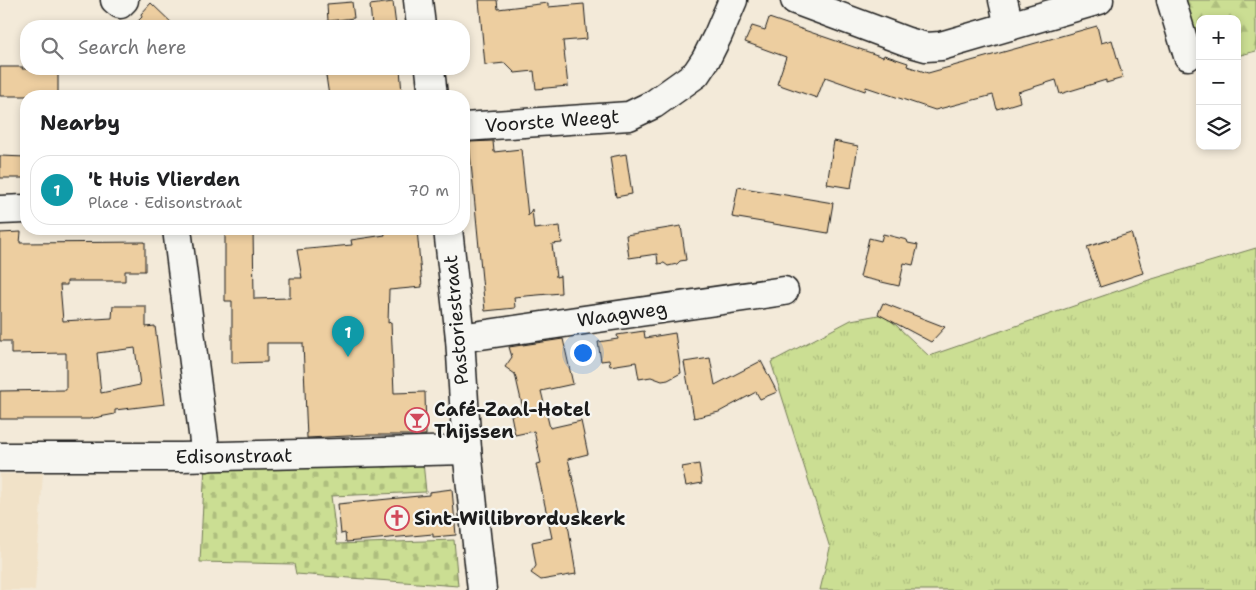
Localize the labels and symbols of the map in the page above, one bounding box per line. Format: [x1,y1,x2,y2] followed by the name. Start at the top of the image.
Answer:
[484,104,620,138] street label: Voorste Weegt
[438,254,474,386] street label: Pastoriestraat
[575,295,669,333] street label: Waagweg
[332,316,364,357] pin: 1
[570,340,596,366] your location
[434,397,591,444] place label: Café-Zaal-Hotel Thijssen
[404,407,430,433] bar icon: Café-Zaal-Hotel Thijssen
[175,442,293,470] street label: Edisonstraat
[384,505,410,531] church icon: Sint-Willibrorduskerk
[414,506,626,531] place label: Sint-Willibrorduskerk

